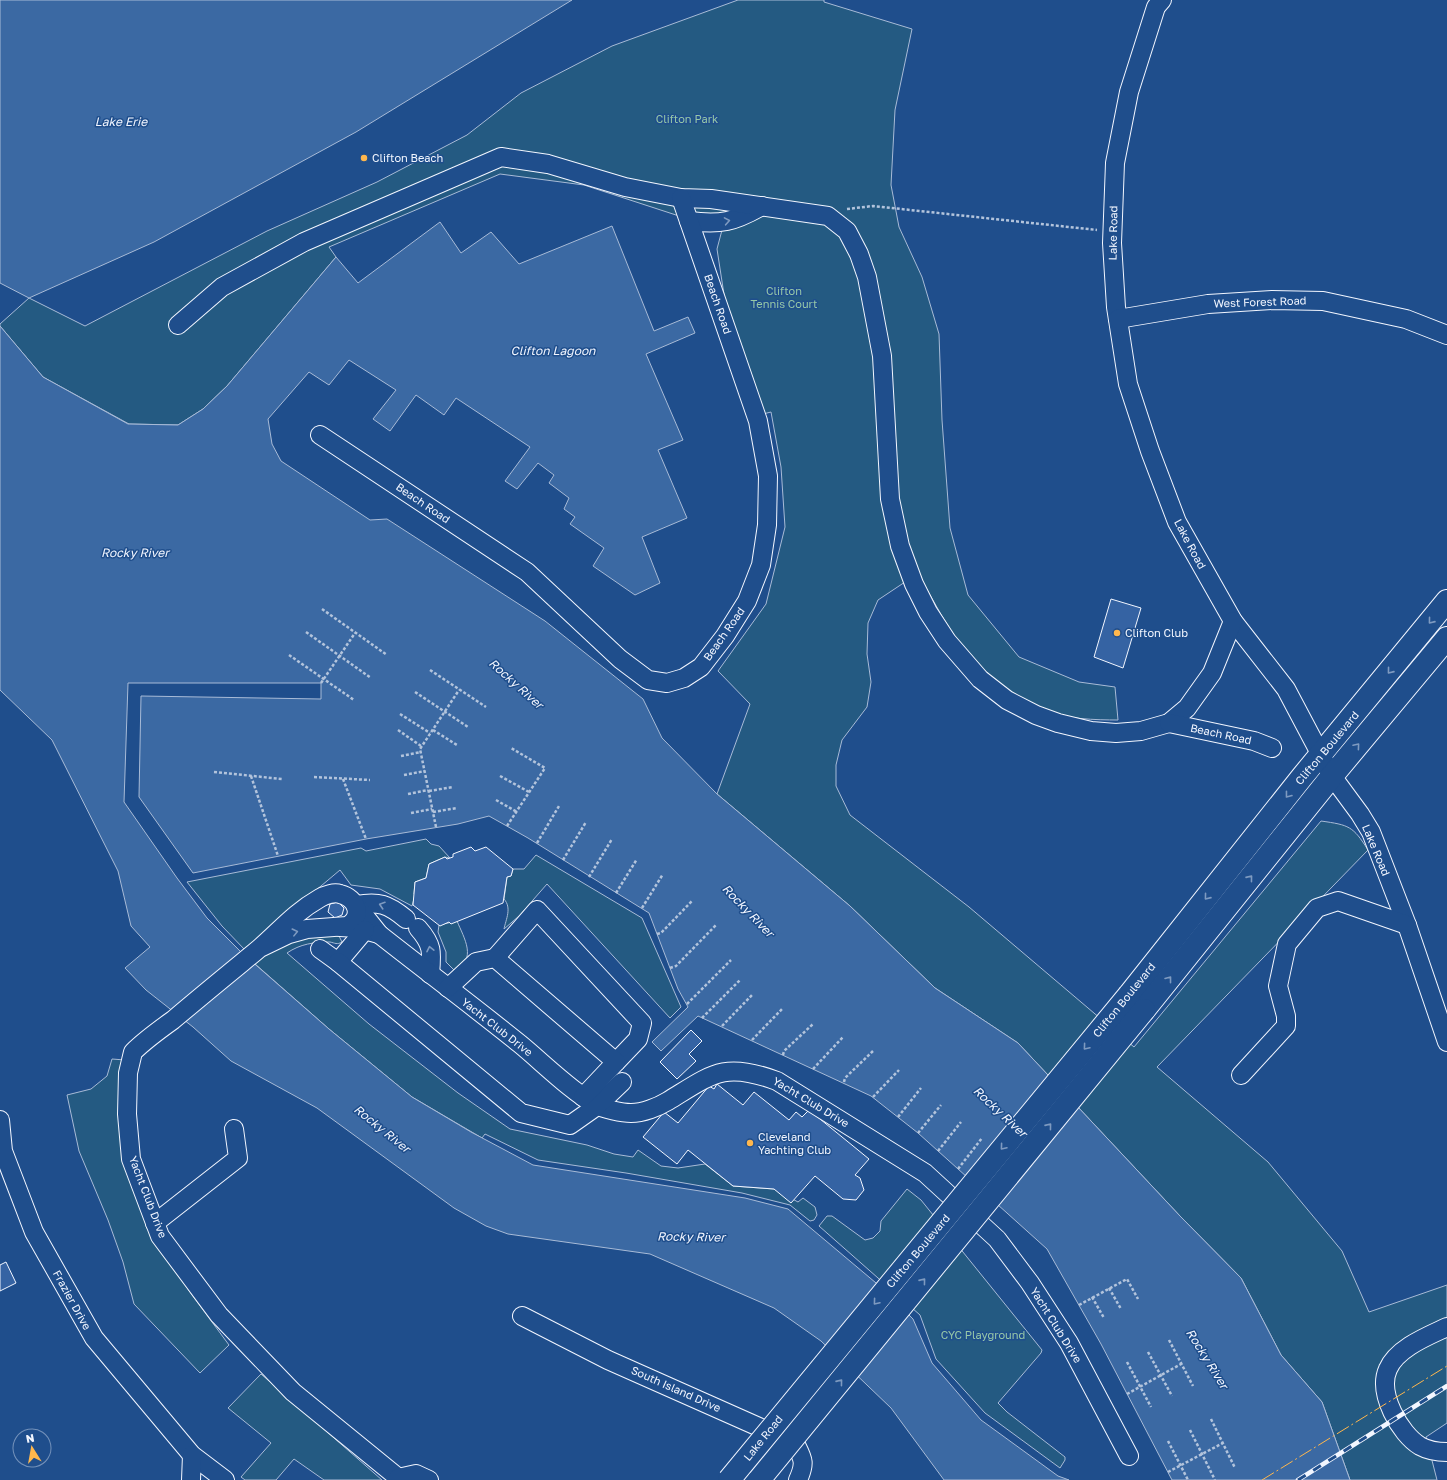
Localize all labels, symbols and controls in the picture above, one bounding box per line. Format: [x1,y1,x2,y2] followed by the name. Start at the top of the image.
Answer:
[656,112,718,125] park label: Clifton Park
[95,114,148,129] water label: Lake Erie
[372,151,443,164] place label: Clifton Beach
[359,153,369,163] marker: Clifton Beach
[1106,206,1119,260] street label: Lake Road
[724,217,730,226] one-way arrow
[702,272,735,335] street label: Beach Road
[751,284,817,310] park label: Clifton Tennis Court
[1213,293,1307,310] street label: West Forest Road
[511,343,596,358] water label: Clifton Lagoon
[394,480,453,525] street label: Beach Road
[1172,517,1209,571] street label: Lake Road
[101,545,171,560] water label: Rocky River
[700,604,747,663] street label: Beach Road
[1429,616,1436,623] one-way arrow
[1125,626,1188,639] place label: Clifton Club
[1112,628,1122,638] marker: Clifton Club
[486,655,548,713] water label: Rocky River
[1388,666,1395,673] one-way arrow
[1292,708,1361,787] street label: Clifton Boulevard
[1189,721,1253,746] street label: Beach Road
[1353,743,1360,750] one-way arrow
[1285,790,1292,797] one-way arrow
[1360,822,1393,878] street label: Lake Road
[1245,875,1252,883] one-way arrow
[719,881,779,942] water label: Rocky River
[1205,892,1212,899] one-way arrow
[379,901,386,910] one-way arrow
[292,929,299,937] one-way arrow
[427,946,435,952] one-way arrow
[1090,960,1158,1039] street label: Clifton Boulevard
[1164,977,1171,984] one-way arrow
[459,995,535,1058] street label: Yacht Club Drive
[1083,1043,1090,1050] one-way arrow
[771,1074,852,1129] street label: Yacht Club Drive
[970,1083,1032,1142] water label: Rocky River
[351,1101,415,1157] water label: Rocky River
[1045,1124,1052,1131] one-way arrow
[758,1130,831,1156] place label: Cleveland Yachting Club
[745,1138,755,1148] marker: Cleveland Yachting Club
[1001,1143,1008,1150] one-way arrow
[127,1154,170,1240] street label: Yacht Club Drive
[883,1211,952,1290] street label: Clifton Boulevard
[657,1228,727,1245] water label: Rocky River
[51,1268,94,1332] street label: Frazier Drive
[918,1278,925,1285] one-way arrow
[1028,1285,1085,1365] street label: Yacht Club Drive
[873,1297,880,1304] one-way arrow
[1183,1326,1233,1393] water label: Rocky River
[941,1328,1025,1341] park label: CYC Playground
[629,1363,723,1414] street label: South Island Drive
[836,1379,843,1386] one-way arrow
[740,1412,785,1463] street label: Lake Road
[12,1428,52,1468] north arrow
[25,1431,35,1445] text: N

